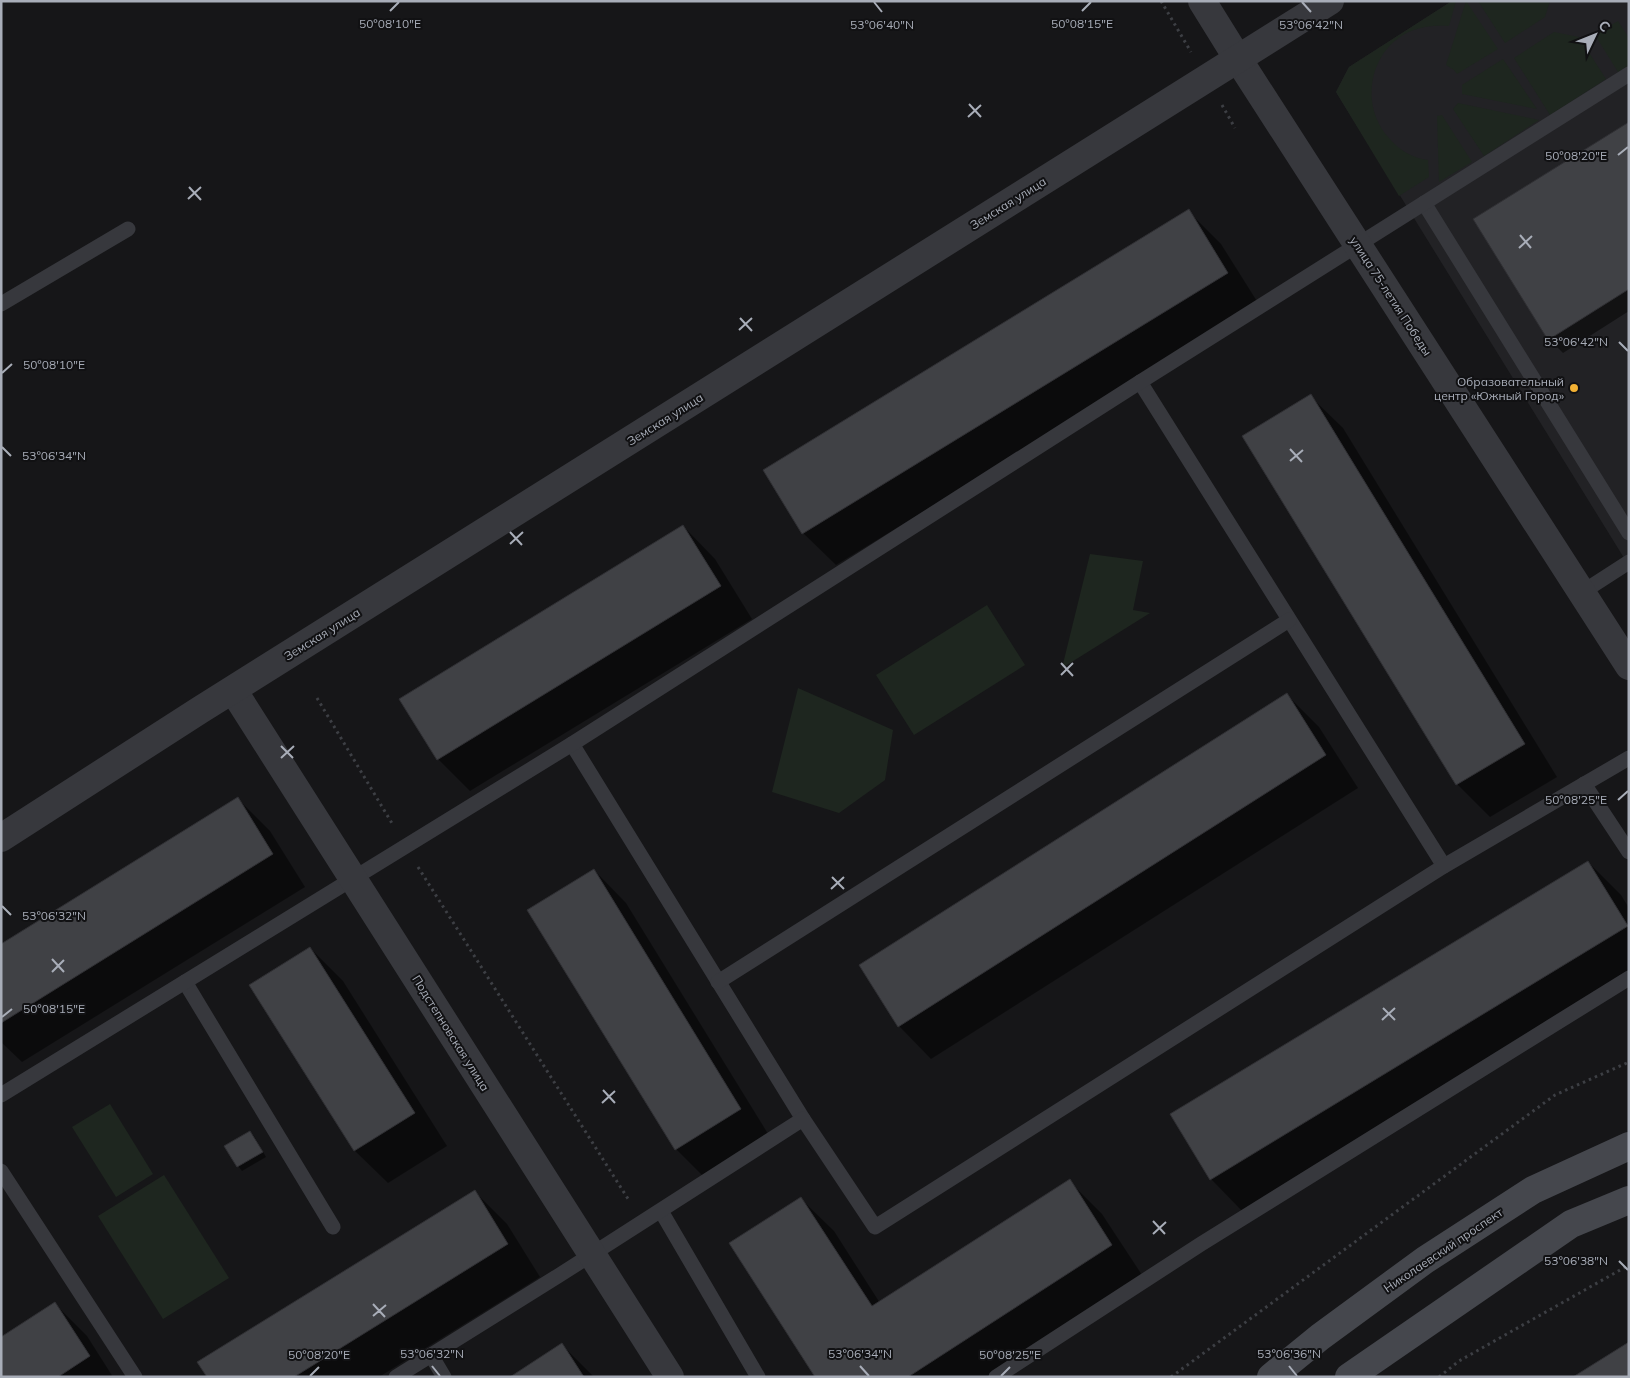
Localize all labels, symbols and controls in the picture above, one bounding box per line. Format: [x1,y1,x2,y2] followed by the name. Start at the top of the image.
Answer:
[1570,10,1620,60] north arrow
[359,16,421,31] text: 50°08'10"E
[1051,16,1113,31] text: 50°08'15"E
[1595,16,1614,36] text: С
[850,17,914,32] text: 53°06'40"N
[1279,17,1343,32] text: 53°06'42"N
[1545,148,1607,163] text: 50°08'20"E
[967,174,1049,232] street label: Земская улица
[1347,234,1435,358] street label: улица 75-летия Победы
[1544,334,1608,349] text: 53°06'42"N
[23,357,85,372] text: 50°08'10"E
[1434,374,1565,403] place label: Образовательный центр «Южный Город»
[1568,382,1580,394] marker: Образовательный центр «Южный Город»
[624,390,706,448] street label: Земская улица
[22,448,86,463] text: 53°06'34"N
[281,605,363,663] street label: Земская улица
[1545,792,1607,807] text: 50°08'25"E
[22,908,86,923] text: 53°06'32"N
[409,972,493,1094] street label: Подстепновская улица
[23,1001,85,1016] text: 50°08'15"E
[1381,1204,1506,1295] street label: Николаевский проспект
[1544,1253,1608,1268] text: 53°06'38"N
[400,1346,464,1361] text: 53°06'32"N
[828,1346,892,1361] text: 53°06'34"N
[1257,1346,1321,1361] text: 53°06'36"N
[288,1347,350,1362] text: 50°08'20"E
[979,1347,1041,1362] text: 50°08'25"E

